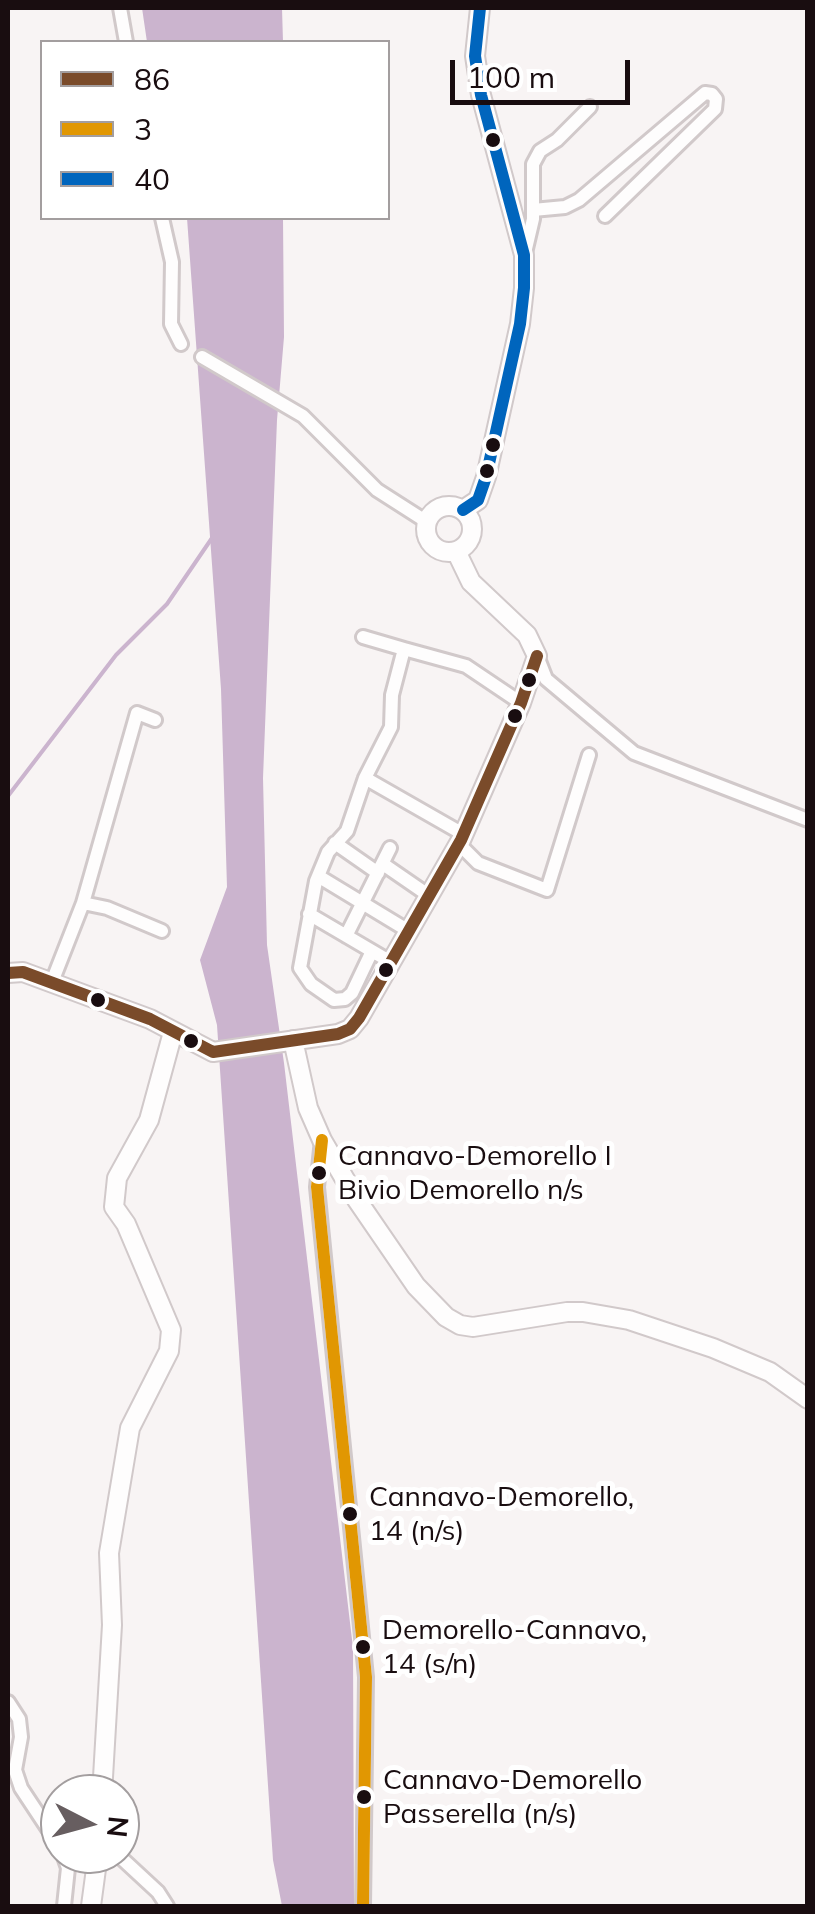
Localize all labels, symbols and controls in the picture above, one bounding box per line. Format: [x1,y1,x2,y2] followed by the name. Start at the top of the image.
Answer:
[40,40,390,220] legend
[455,40,635,102] scale bar
[467,58,555,96] text: 100 m
[134,60,170,98] text: 86
[134,110,152,148] text: 3
[483,130,503,150] unlabelled marker
[134,160,170,198] text: 40
[483,435,503,455] unlabelled marker
[477,461,497,481] unlabelled marker
[519,670,539,690] unlabelled marker
[505,706,525,726] unlabelled marker
[376,960,396,980] unlabelled marker
[88,990,108,1010] unlabelled marker
[181,1031,201,1051] unlabelled marker
[338,1140,612,1206] place label: Cannavo-Demorello I Bivio Demorello n/s
[309,1163,329,1183] marker: Cannavo-Demorello I Bivio Demorello n/s
[369,1481,634,1547] place label: Cannavo-Demorello, 14 (n/s)
[340,1504,360,1524] marker: Cannavo-Demorello, 14 (n/s)
[382,1614,647,1680] place label: Demorello-Cannavo, 14 (s/n)
[353,1637,373,1657] marker: Demorello-Cannavo, 14 (s/n)
[383,1764,642,1830] place label: Cannavo-Demorello Passerella (n/s)
[40,1774,140,1874] north arrow
[354,1787,374,1807] marker: Cannavo-Demorello Passerella (n/s)
[100,1815,137,1839] text: N

